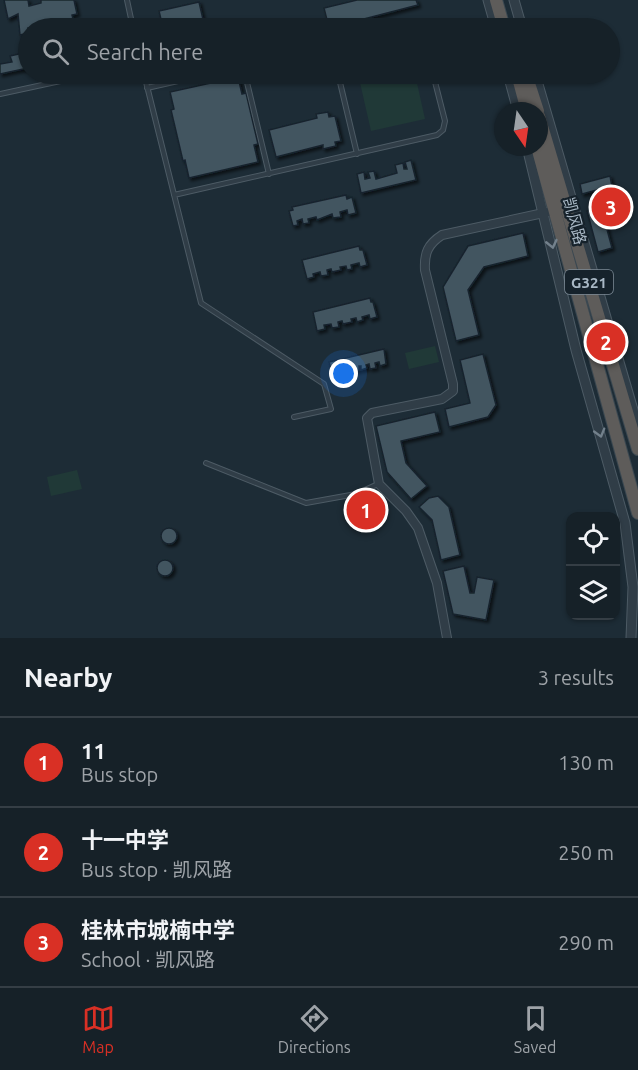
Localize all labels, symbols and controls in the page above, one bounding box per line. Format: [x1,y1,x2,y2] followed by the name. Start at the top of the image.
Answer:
[18,18,620,84] search box
[39,35,72,68] icon: search
[87,39,203,64] text: Search here
[494,102,548,156] north arrow
[592,184,630,230] pin: 3
[560,195,590,247] street label: 凯风路
[544,239,557,249] one-way arrow
[565,270,613,294] road number: G321
[586,320,626,364] pin: 2
[329,359,358,388] your location
[593,427,605,438] one-way arrow
[346,488,386,532] pin: 1
[566,512,620,620] map controls
[566,512,620,566] button: locate
[566,566,620,620] button: layers
[24,663,112,692] text: Nearby
[538,666,614,689] text: 3 results
[81,738,106,763] text: 11
[38,751,49,774] text: 1
[558,751,614,774] text: 130 m
[81,763,158,786] text: Bus stop
[81,827,169,852] text: 十一中学
[38,841,49,864] text: 2
[558,841,614,864] text: 250 m
[81,858,232,881] text: Bus stop · 凯风路
[81,917,235,942] text: 桂林市城楠中学
[38,931,49,954] text: 3
[558,931,614,954] text: 290 m
[81,948,215,971] text: School · 凯风路
[82,1002,115,1056] tab: Map
[278,1002,351,1056] tab: Directions
[514,1002,556,1056] tab: Saved

